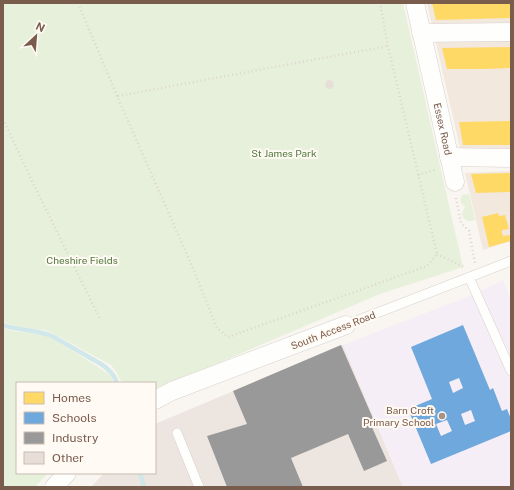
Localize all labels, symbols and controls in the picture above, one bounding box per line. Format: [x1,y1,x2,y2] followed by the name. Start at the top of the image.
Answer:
[16,16,56,56] north arrow
[34,20,47,34] text: N
[431,102,455,156] street label: Essex Road
[251,147,317,159] park label: St James Park
[46,254,118,266] park label: Cheshire Fields
[289,308,377,352] street label: South Access Road
[16,382,156,474] legend
[52,391,91,405] text: Homes
[363,404,434,428] place label: Barn Croft Primary School
[52,411,97,425] text: Schools
[437,411,447,421] marker: Barn Croft Primary School
[52,431,99,445] text: Industry
[52,451,84,465] text: Other

